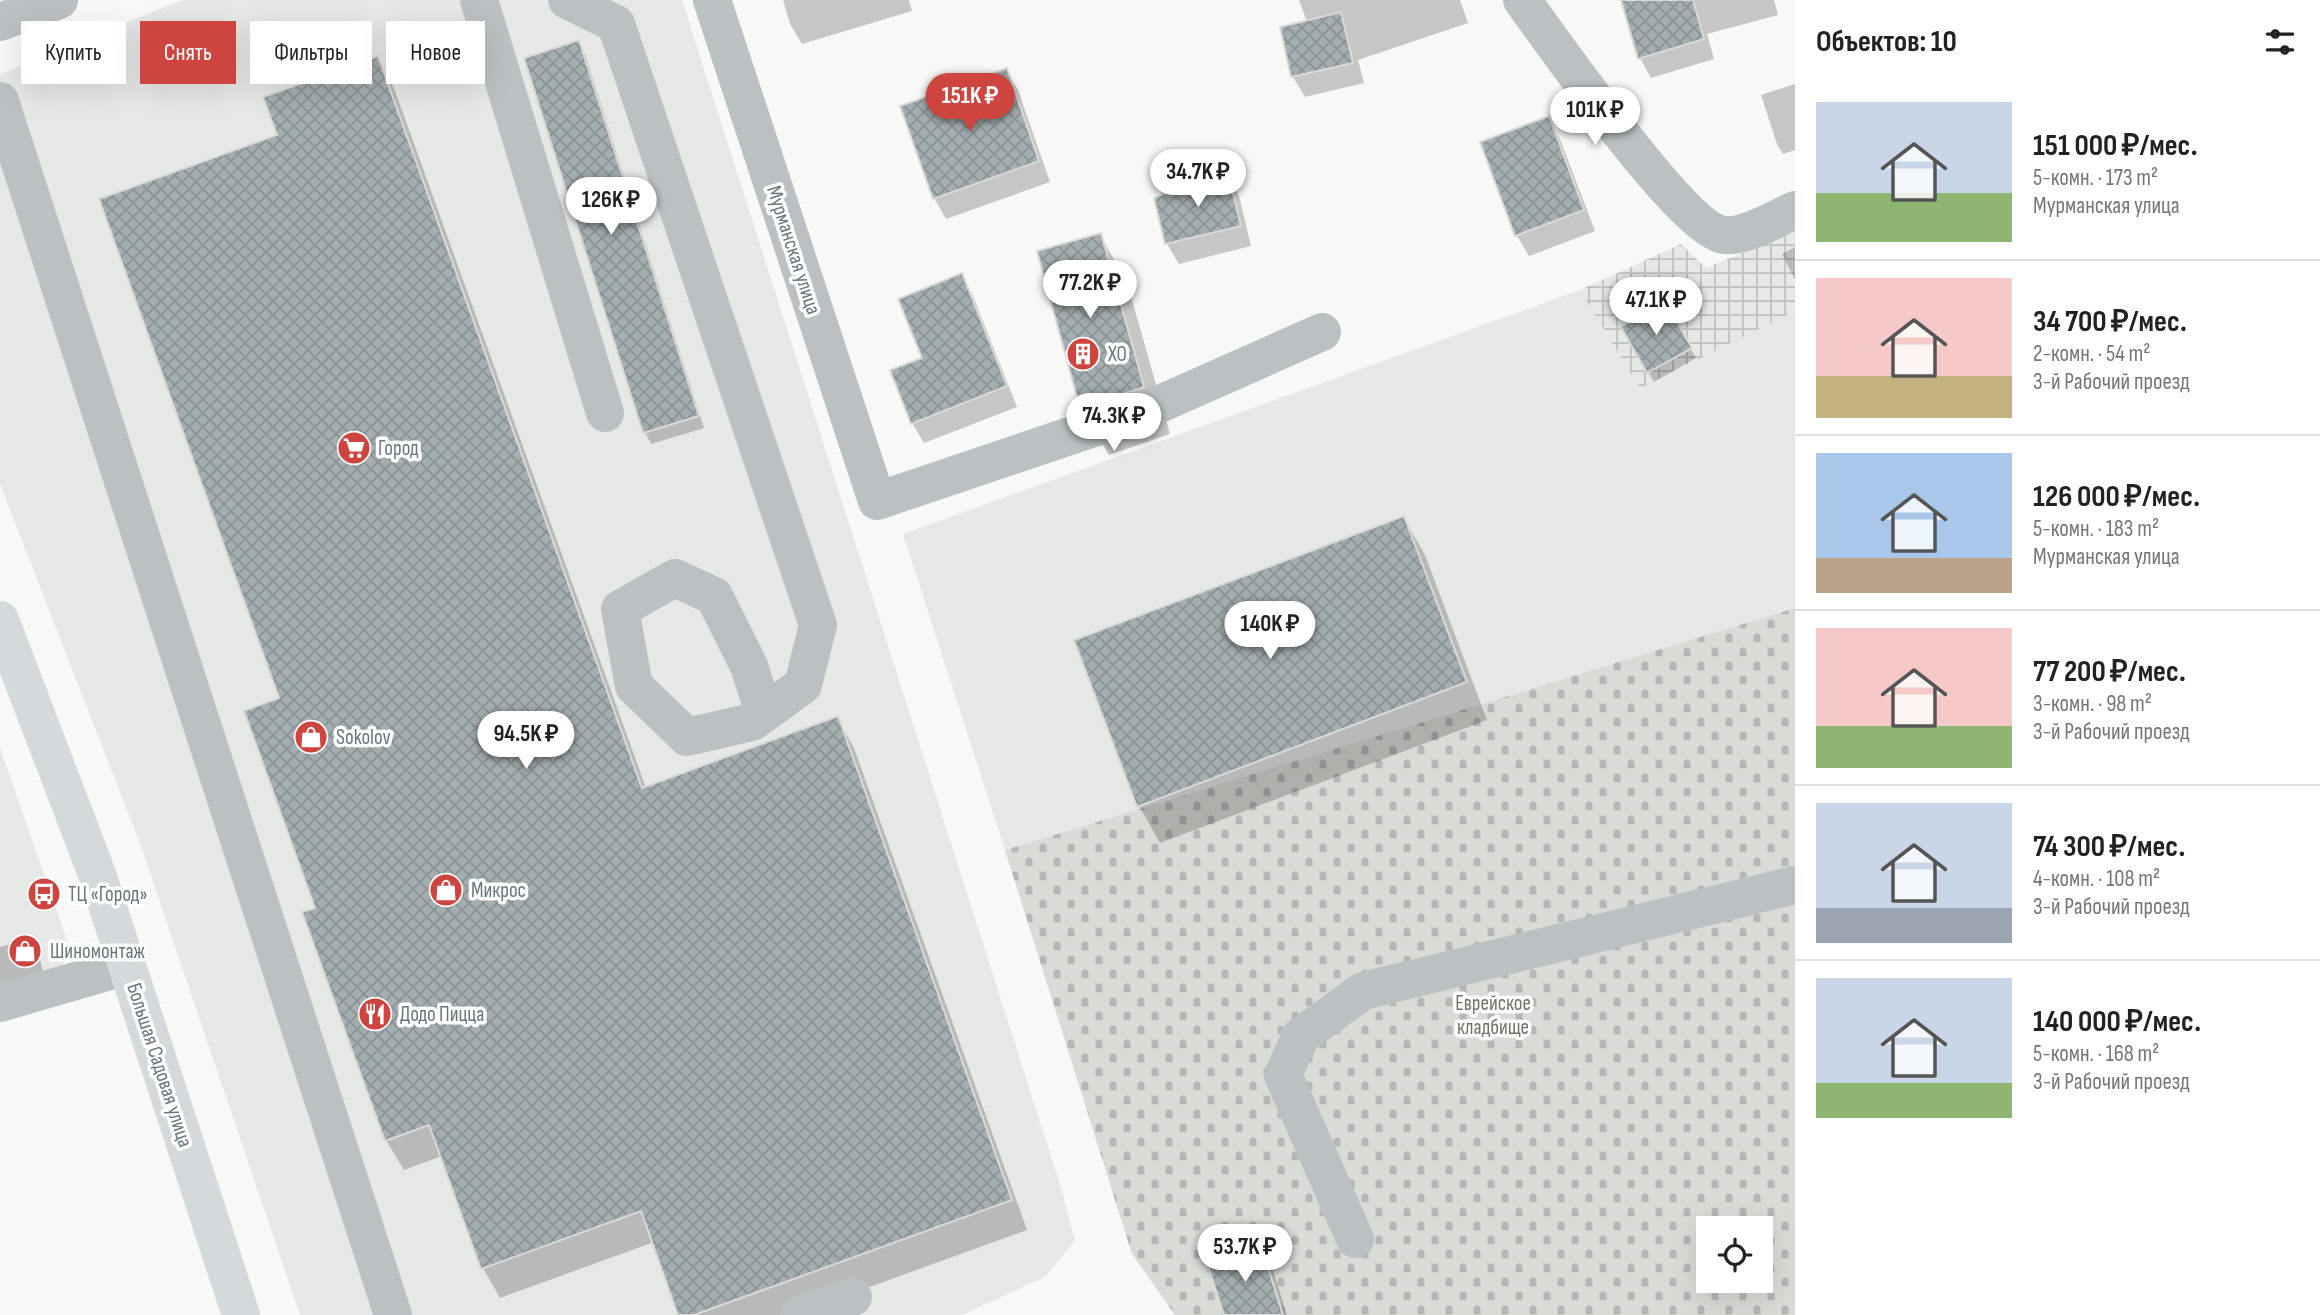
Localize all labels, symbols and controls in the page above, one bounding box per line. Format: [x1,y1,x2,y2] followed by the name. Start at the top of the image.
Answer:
[21,21,126,84] chip: Купить
[140,21,236,84] chip: Снять
[250,21,372,84] chip: Фильтры
[386,21,485,84] chip: Новое
[2261,23,2299,61] icon: filters
[1816,24,1957,60] text: Объектов: 10
[913,74,1027,133] pin: 151K ₽
[942,82,998,110] text: 151K ₽
[1538,88,1652,147] pin: 101K ₽
[1566,96,1624,124] text: 101K ₽
[2033,128,2198,164] text: 151 000 ₽/мес.
[1872,130,1956,214] icon: home
[1133,150,1263,209] pin: 34.7K ₽
[1166,158,1230,186] text: 34.7K ₽
[2033,164,2158,192] text: 5-комн. · 173 m²
[554,177,668,237] pin: 126K ₽
[761,183,826,318] street label: Мурманская улица
[582,186,640,214] text: 126K ₽
[2033,192,2180,220] text: Мурманская улица
[1025,260,1155,320] pin: 77.2K ₽
[1059,269,1121,297] text: 77.2K ₽
[1591,278,1721,337] pin: 47.1K ₽
[1625,286,1687,314] text: 47.1K ₽
[2033,304,2187,340] text: 34 700 ₽/мес.
[1872,306,1956,390] icon: home
[1064,335,1102,373] building icon: ХО
[2033,340,2150,368] text: 2-комн. · 54 m²
[1107,342,1127,367] place label: ХО
[2033,368,2189,396] text: 3-й Рабочий проезд
[1049,393,1179,453] pin: 74.3K ₽
[1082,402,1146,430] text: 74.3K ₽
[335,429,373,467] supermarket icon: Город
[378,436,419,461] place label: Город
[2033,479,2200,515] text: 126 000 ₽/мес.
[1872,481,1956,565] icon: home
[2033,515,2159,543] text: 5-комн. · 183 m²
[2033,543,2180,571] text: Мурманская улица
[1213,602,1327,661] pin: 140K ₽
[1240,610,1300,638] text: 140K ₽
[2033,654,2186,690] text: 77 200 ₽/мес.
[1872,656,1956,740] icon: home
[2033,690,2152,718] text: 3-комн. · 98 m²
[461,712,591,771] pin: 94.5K ₽
[292,718,330,756] shop icon: Sokolov
[2033,718,2189,746] text: 3-й Рабочий проезд
[493,720,559,748] text: 94.5K ₽
[336,725,391,750] place label: Sokolov
[2033,829,2185,865] text: 74 300 ₽/мес.
[1872,831,1956,915] icon: home
[2033,865,2160,893] text: 4-комн. · 108 m²
[427,871,465,909] shop icon: Микрос
[25,875,63,913] bus stop icon: ТЦ «Город»
[471,878,526,903] place label: Микрос
[68,882,148,907] place label: ТЦ «Город»
[2033,893,2189,921] text: 3-й Рабочий проезд
[6,932,44,970] shop icon: Шиномонтаж
[50,939,146,964] place label: Шиномонтаж
[121,980,198,1150] street label: Большая Садовая улица
[1455,991,1531,1040] park label: Еврейское кладбище
[356,995,394,1033] restaurant icon: Додо Пицца
[400,1002,484,1027] place label: Додо Пицца
[2033,1004,2201,1040] text: 140 000 ₽/мес.
[1872,1006,1956,1090] icon: home
[2033,1040,2160,1068] text: 5-комн. · 168 m²
[2033,1068,2189,1096] text: 3-й Рабочий проезд
[1696,1216,1773,1293] map controls
[1696,1216,1773,1293] button: locate
[1180,1224,1310,1284] pin: 53.7K ₽
[1213,1233,1277,1261] text: 53.7K ₽

